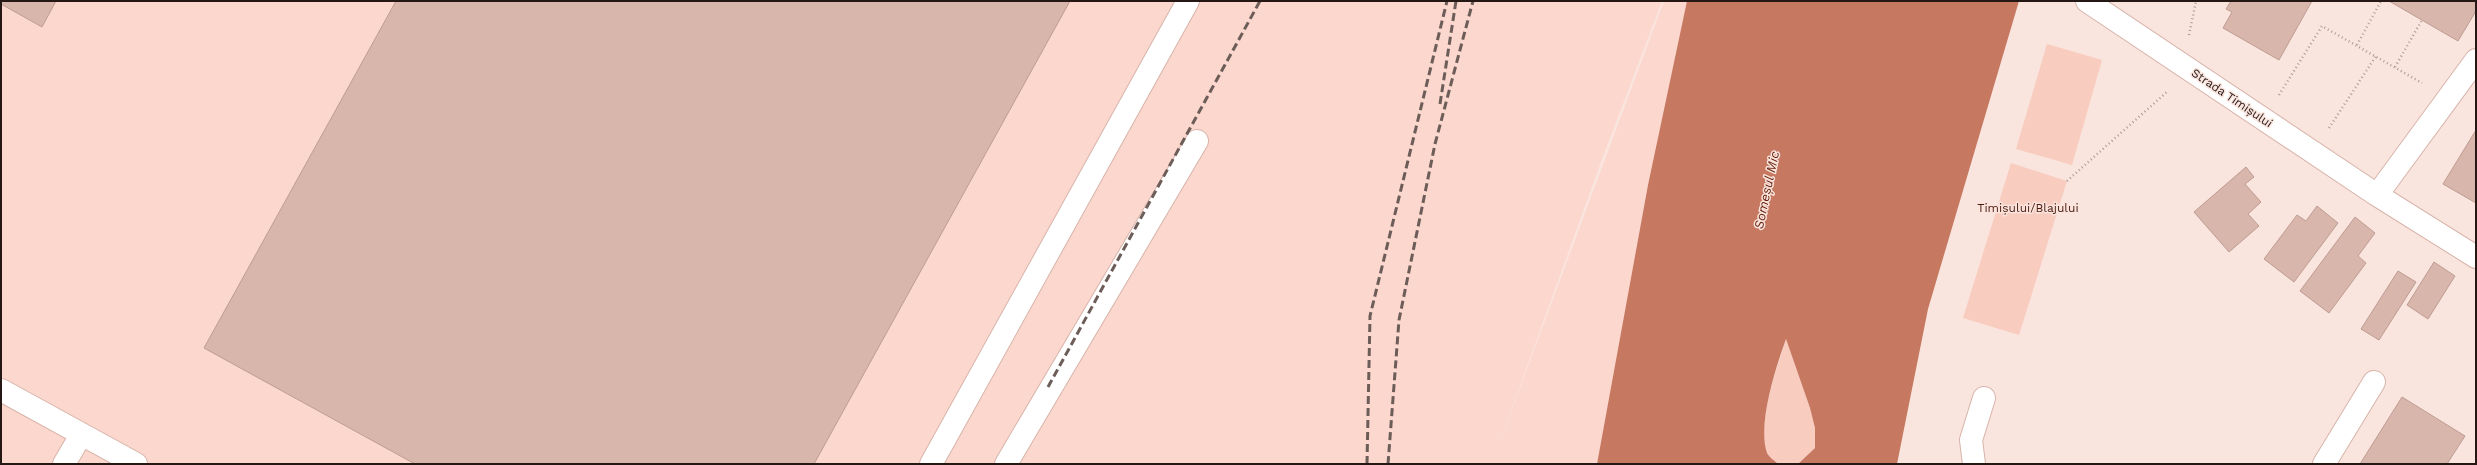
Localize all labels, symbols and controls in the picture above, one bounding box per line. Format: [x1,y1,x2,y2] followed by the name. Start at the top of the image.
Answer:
[2189,66,2275,130] street label: Strada Timișului
[1751,150,1782,230] water label: Someșul Mic
[1977,201,2079,215] park label: Timișului/Blajului

